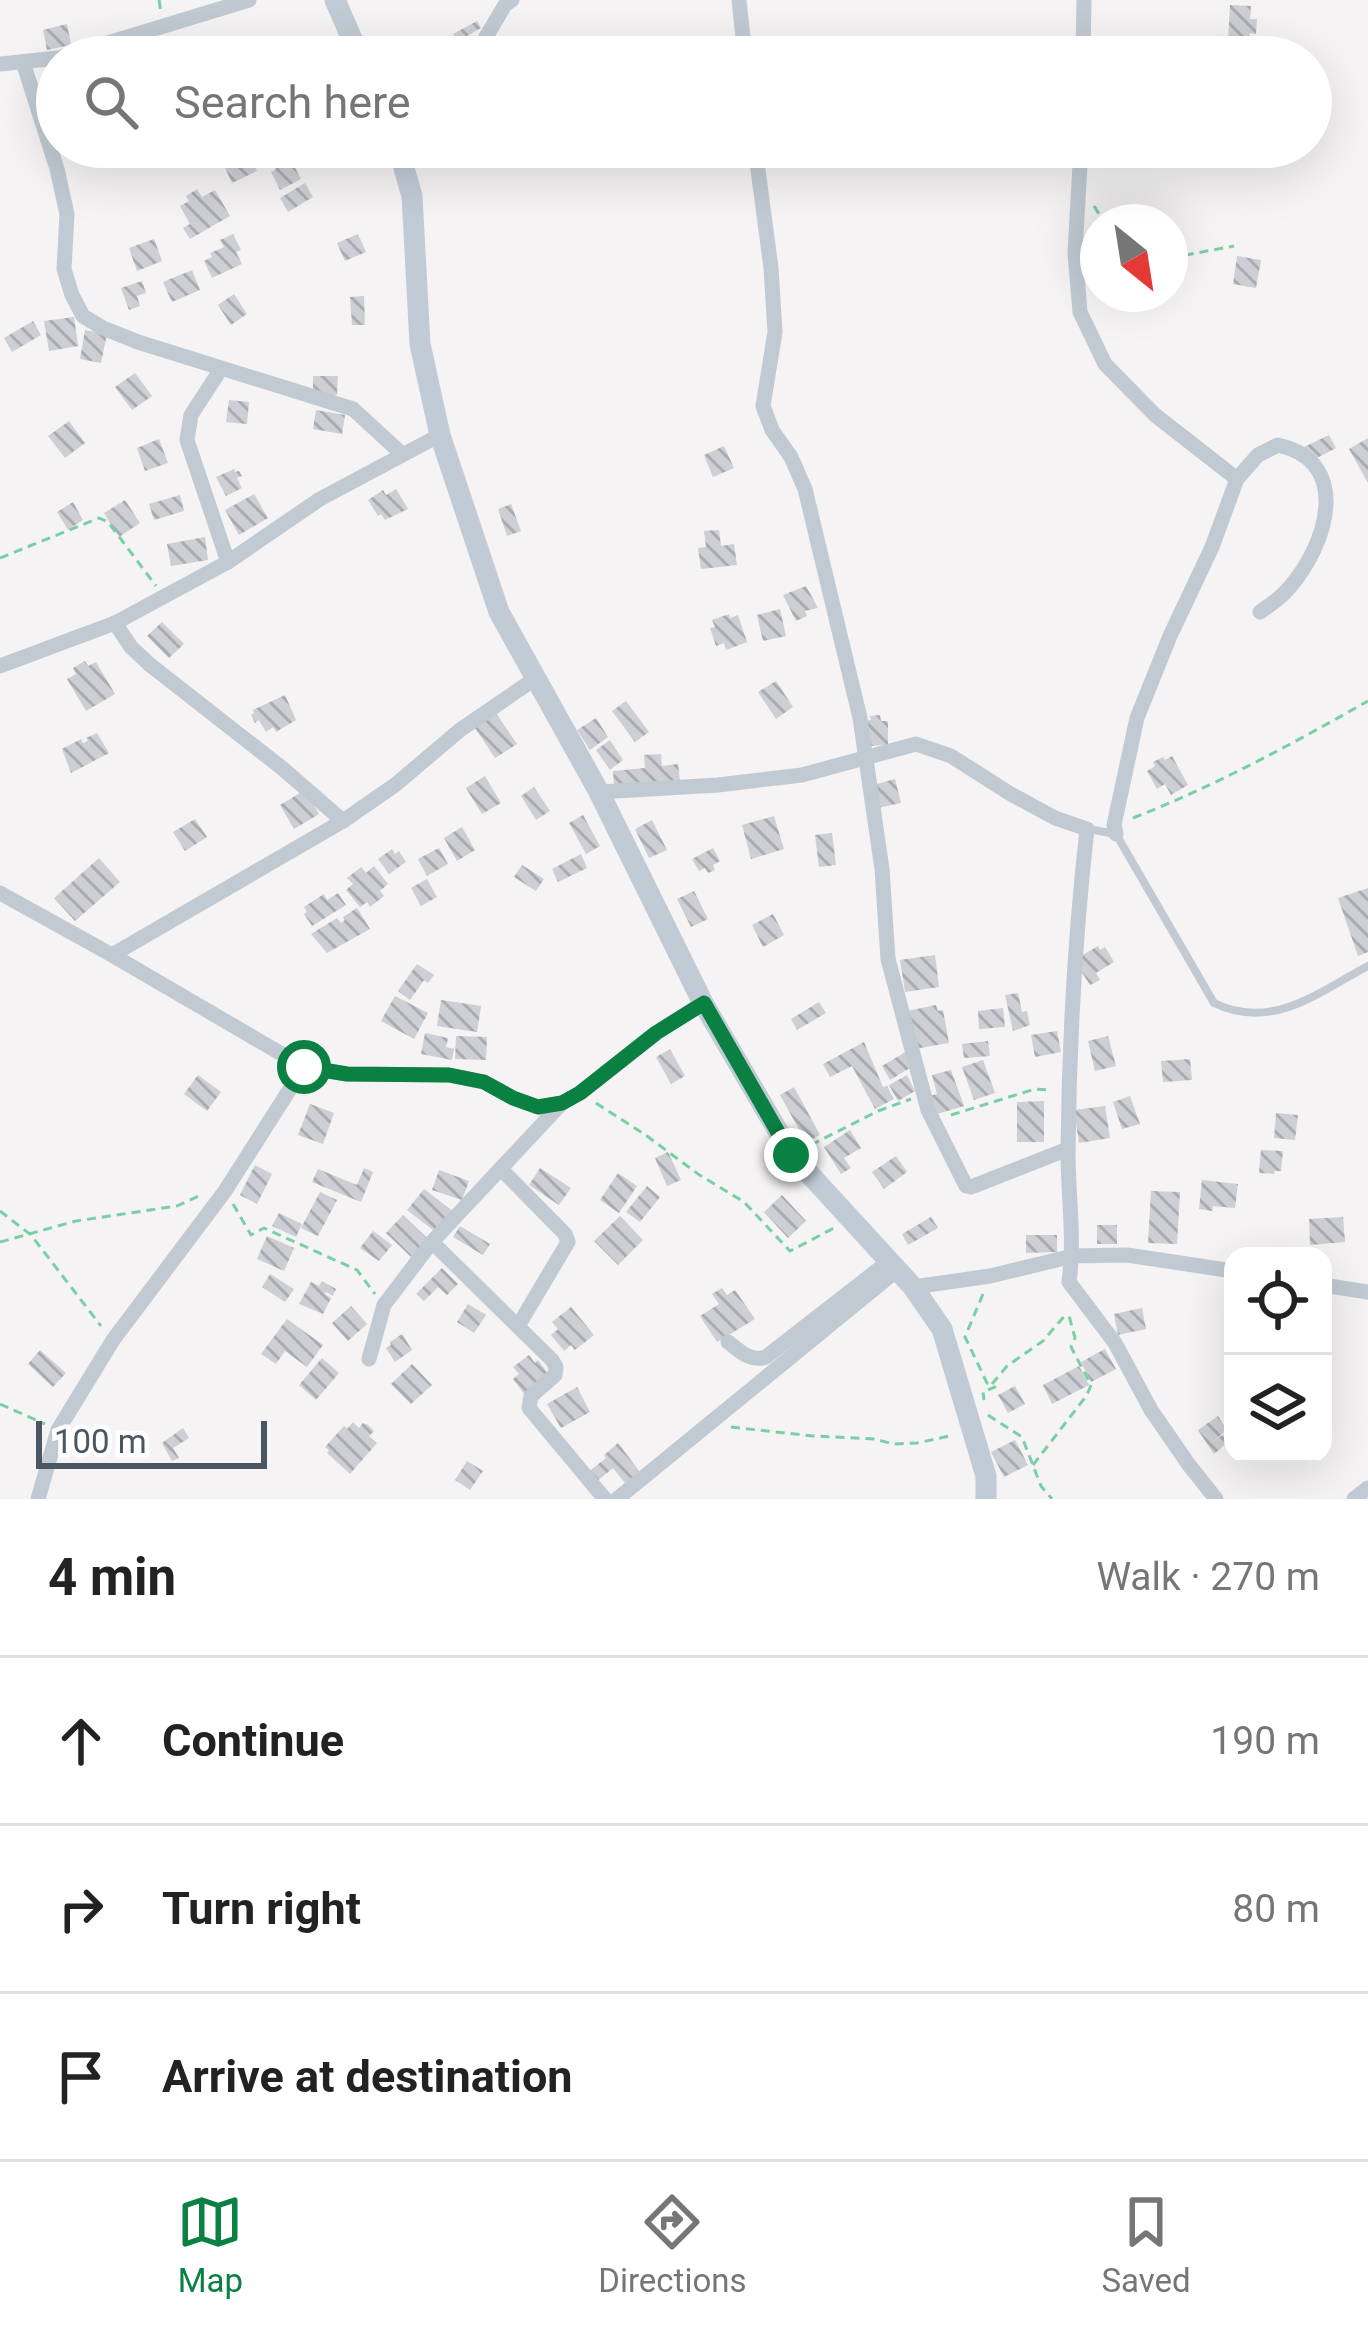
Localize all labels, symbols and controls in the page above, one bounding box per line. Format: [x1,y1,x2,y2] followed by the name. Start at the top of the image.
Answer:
[36,36,1332,168] search box
[78,69,144,135] icon: search
[174,76,411,129] text: Search here
[1080,204,1188,312] north arrow
[277,1040,331,1094] route start
[764,1128,818,1182] route end
[1224,1247,1332,1463] map controls
[1224,1247,1332,1355] button: locate
[1224,1355,1332,1463] button: layers
[36,1415,267,1468] scale bar
[54,1422,147,1461] text: 100 m
[48,1548,176,1607] text: 4 min
[1096,1554,1320,1600] text: Walk · 270 m
[48,1708,114,1774] icon: ahead
[162,1714,344,1767] text: Continue
[1210,1718,1320,1764] text: 190 m
[48,1876,114,1942] icon: right
[162,1882,361,1935] text: Turn right
[1232,1886,1320,1932] text: 80 m
[48,2044,114,2110] icon: arrive
[162,2050,573,2103] text: Arrive at destination
[177,2189,243,2300] tab: Map
[598,2189,747,2300] tab: Directions
[1101,2189,1191,2300] tab: Saved

